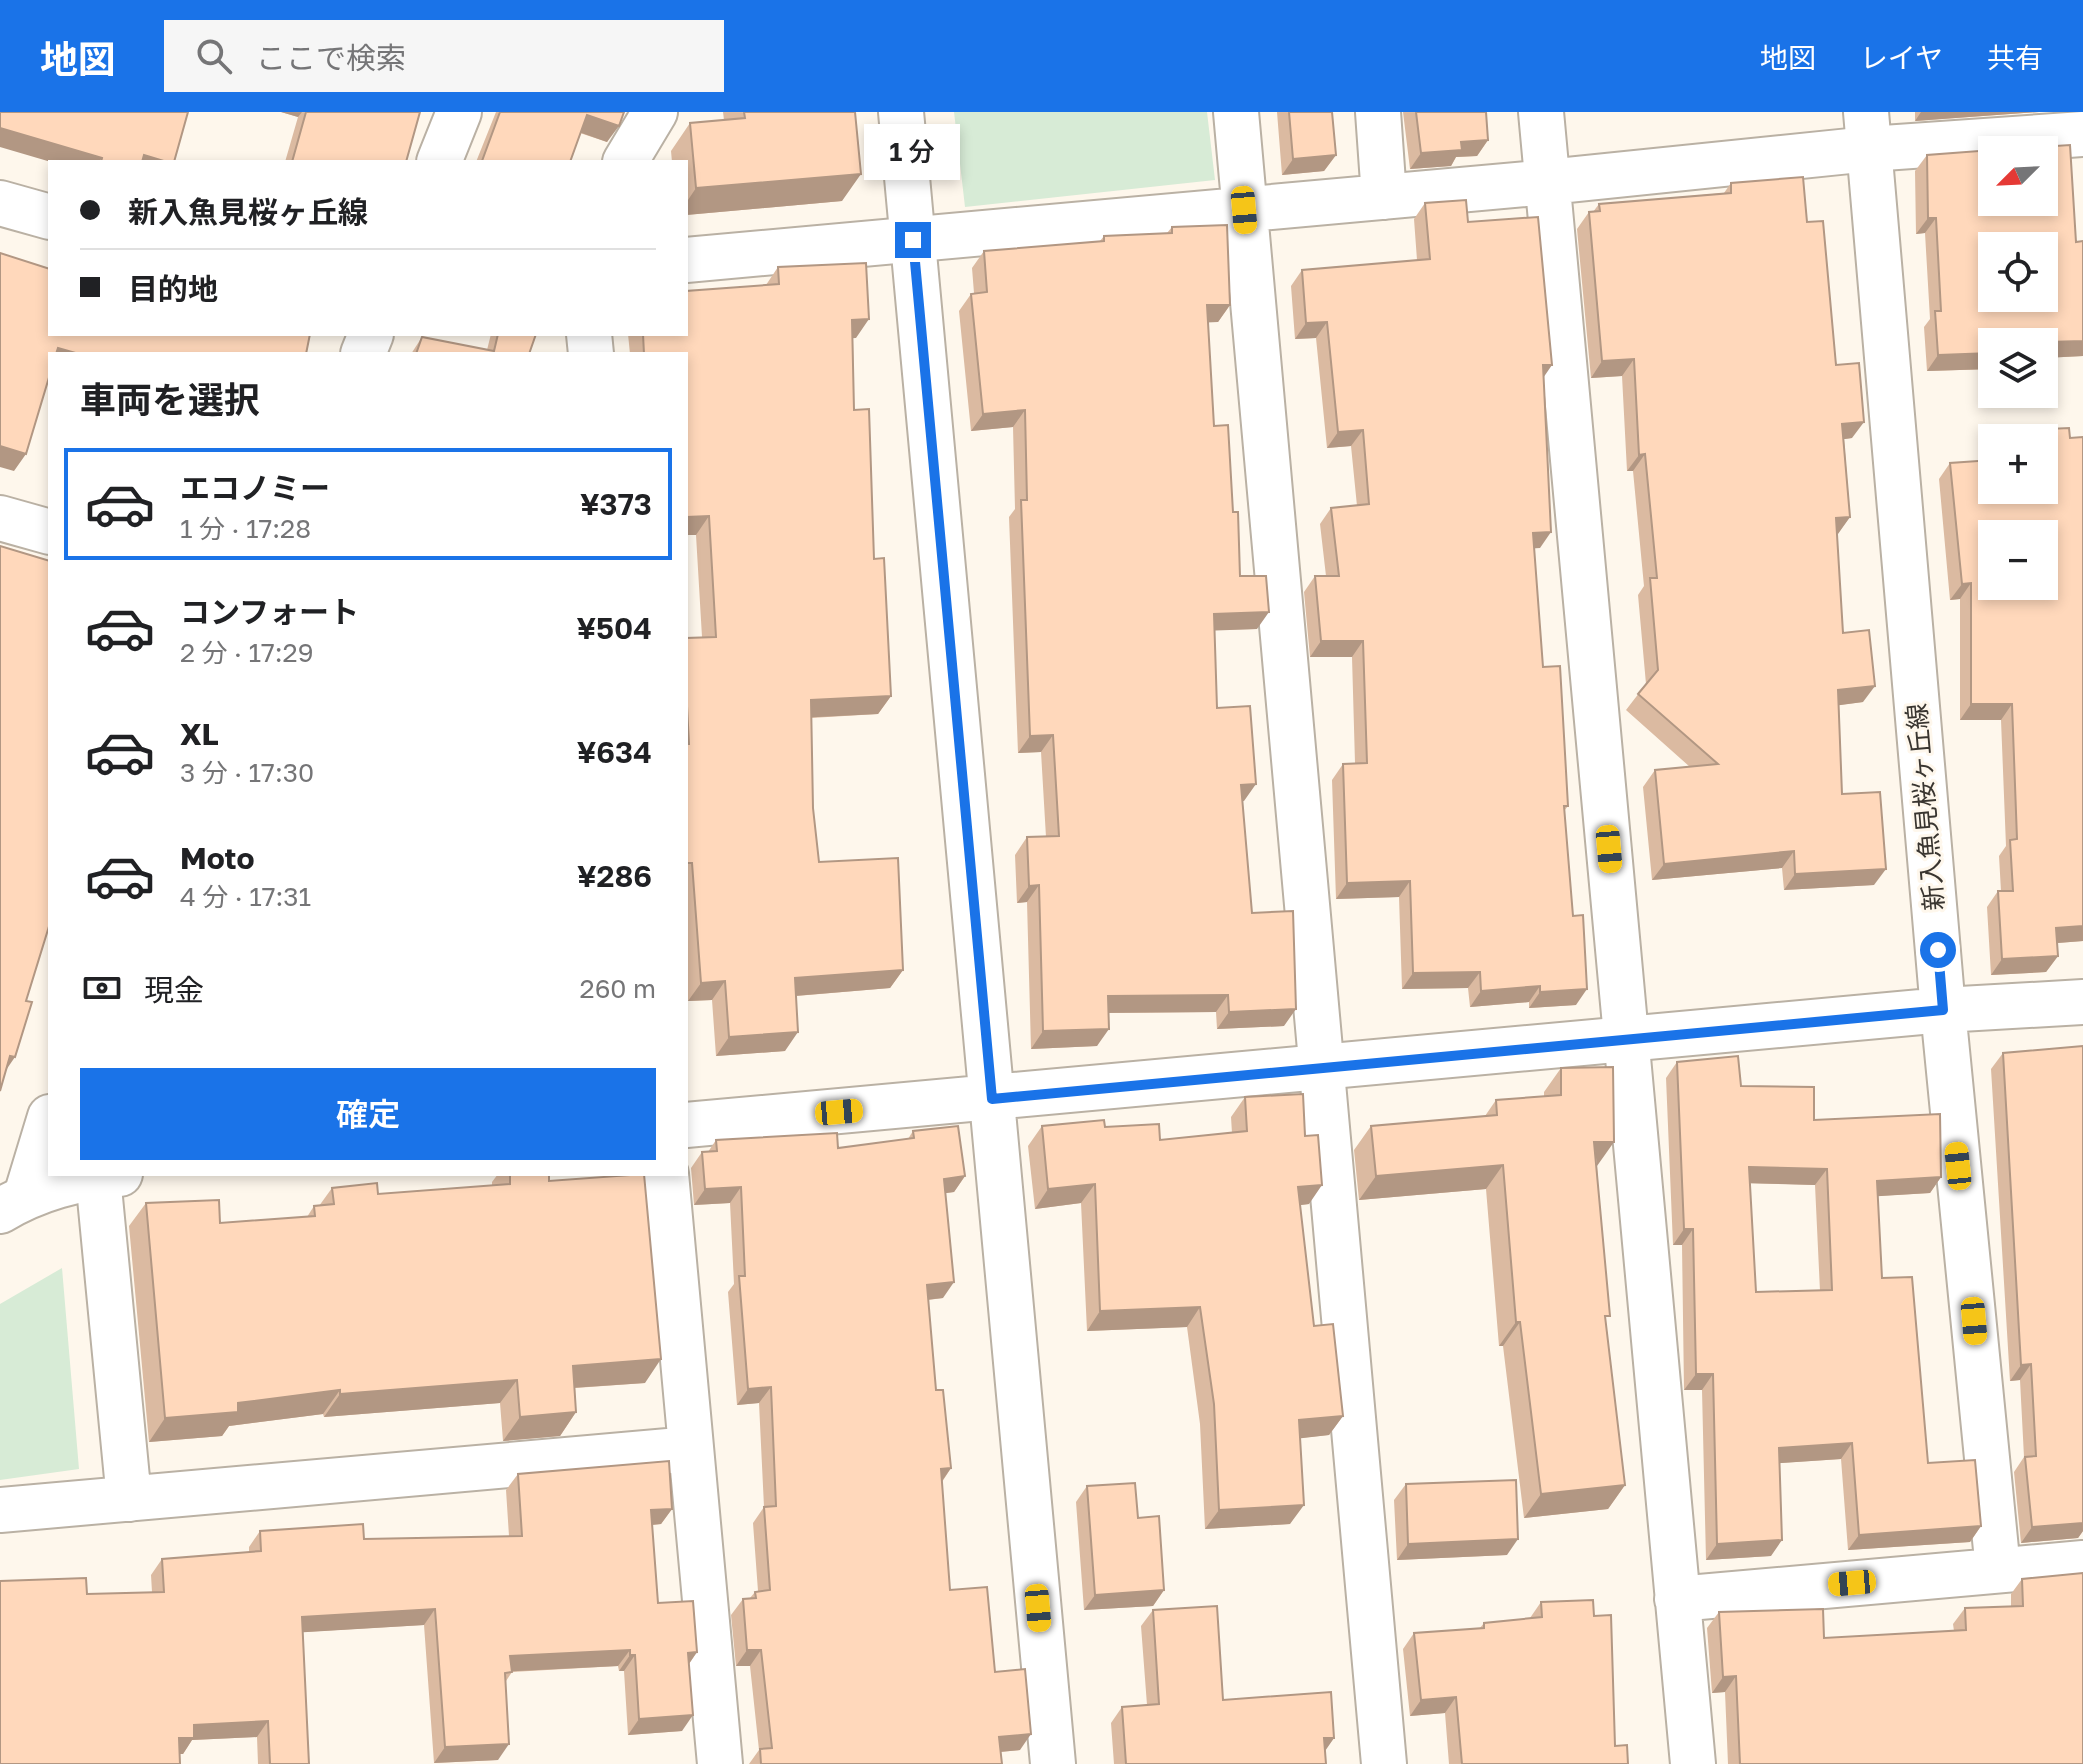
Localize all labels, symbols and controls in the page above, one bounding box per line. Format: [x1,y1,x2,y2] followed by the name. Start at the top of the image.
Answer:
[164,20,724,92] search box
[192,34,236,78] icon: search
[40,36,116,81] text: 地図
[256,40,406,76] text: ここで検索
[1760,41,1816,74] text: 地図
[1860,41,1943,74] text: レイヤ
[1987,41,2043,74] text: 共有
[865,124,961,180] callout: 1 分
[889,136,935,167] text: 1 分
[1978,136,2058,216] north arrow
[1978,136,2058,600] map controls
[1230,185,1258,235] car
[128,194,368,230] text: 新入魚見桜ヶ丘線
[895,222,931,258] route end
[1978,232,2058,312] button: locate
[128,271,218,307] text: 目的地
[1978,328,2058,408] button: layers
[80,378,260,421] text: 車両を選択
[1978,424,2058,504] button: +
[84,468,156,540] icon: car
[180,470,330,506] text: エコノミー
[580,486,652,522] text: ¥373
[180,513,311,544] text: 1 分 · 17:28
[1978,520,2058,600] button: −
[84,592,156,664] icon: car
[180,594,359,630] text: コンフォート
[577,610,652,646] text: ¥504
[180,637,313,668] text: 2 分 · 17:29
[1900,702,1950,912] street label: 新入魚見桜ヶ丘線
[84,716,156,788] icon: car
[180,716,219,752] text: XL
[577,734,652,770] text: ¥634
[180,757,314,788] text: 3 分 · 17:30
[1595,824,1623,874] car
[84,840,156,912] icon: car
[180,840,255,876] text: Moto
[577,858,652,894] text: ¥286
[180,881,311,912] text: 4 分 · 17:31
[1920,932,1956,968] route start
[80,966,124,1010] icon: cash
[144,972,204,1008] text: 現金
[580,973,656,1004] text: 260 m
[80,1068,656,1160] button: 確定
[814,1098,864,1126] car
[1944,1141,1972,1191] car
[1960,1296,1988,1346] car
[1827,1569,1877,1597] car
[1024,1583,1052,1633] car

